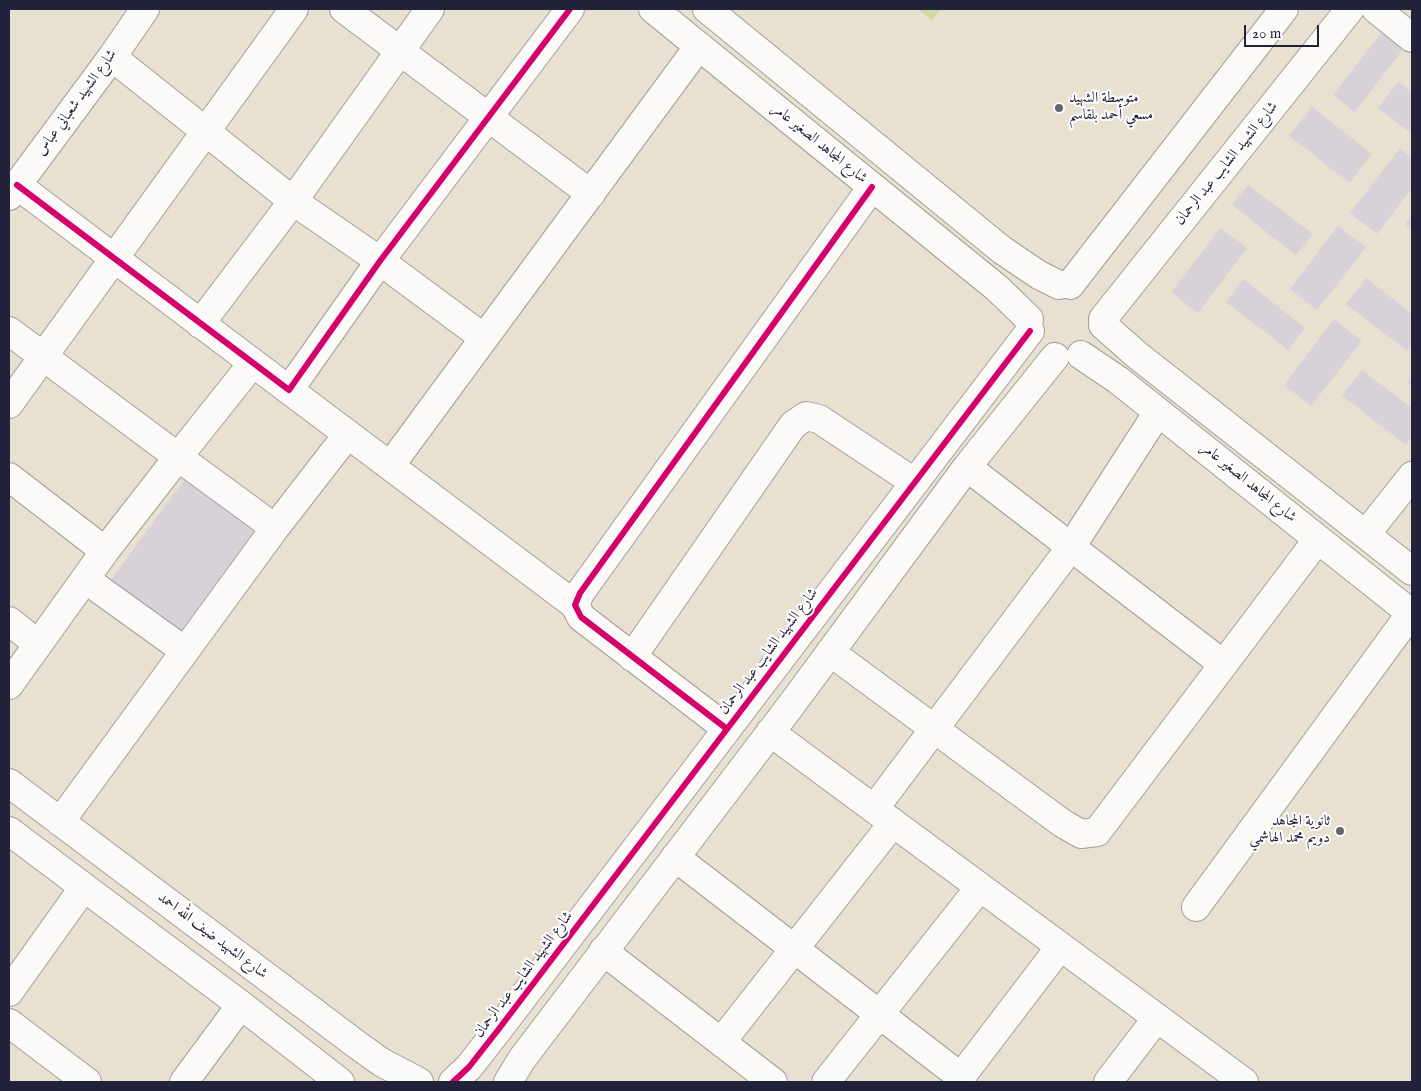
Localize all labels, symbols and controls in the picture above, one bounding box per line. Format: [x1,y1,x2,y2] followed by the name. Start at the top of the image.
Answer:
[1246,15,1321,47] scale bar
[1252,24,1281,43] text: 20 m
[33,47,121,159] street label: شارع الشهيد شعباني عباس
[1069,90,1153,125] place label: متوسطة الشهيد مسعي أحمد بلقاسم
[1172,99,1282,229] street label: شارع الشهيد الشايب عبد الرحمان
[768,100,870,188] street label: شارع المجاهد الصغير عامر
[1053,102,1065,114] marker: متوسطة الشهيد مسعي أحمد بلقاسم
[1197,439,1299,527] street label: شارع المجاهد الصغير عامر
[716,585,822,719] street label: شارع الشهيد الشايب عبد الرحمان
[1250,813,1330,848] place label: ثانوية المجاهد دويم محمد الهاشمي
[1334,825,1346,837] marker: ثانوية المجاهد دويم محمد الهاشمي
[153,889,271,983] street label: شارع الشهيد ضيف الله احمد
[471,908,577,1042] street label: شارع الشهيد الشايب عبد الرحمان

